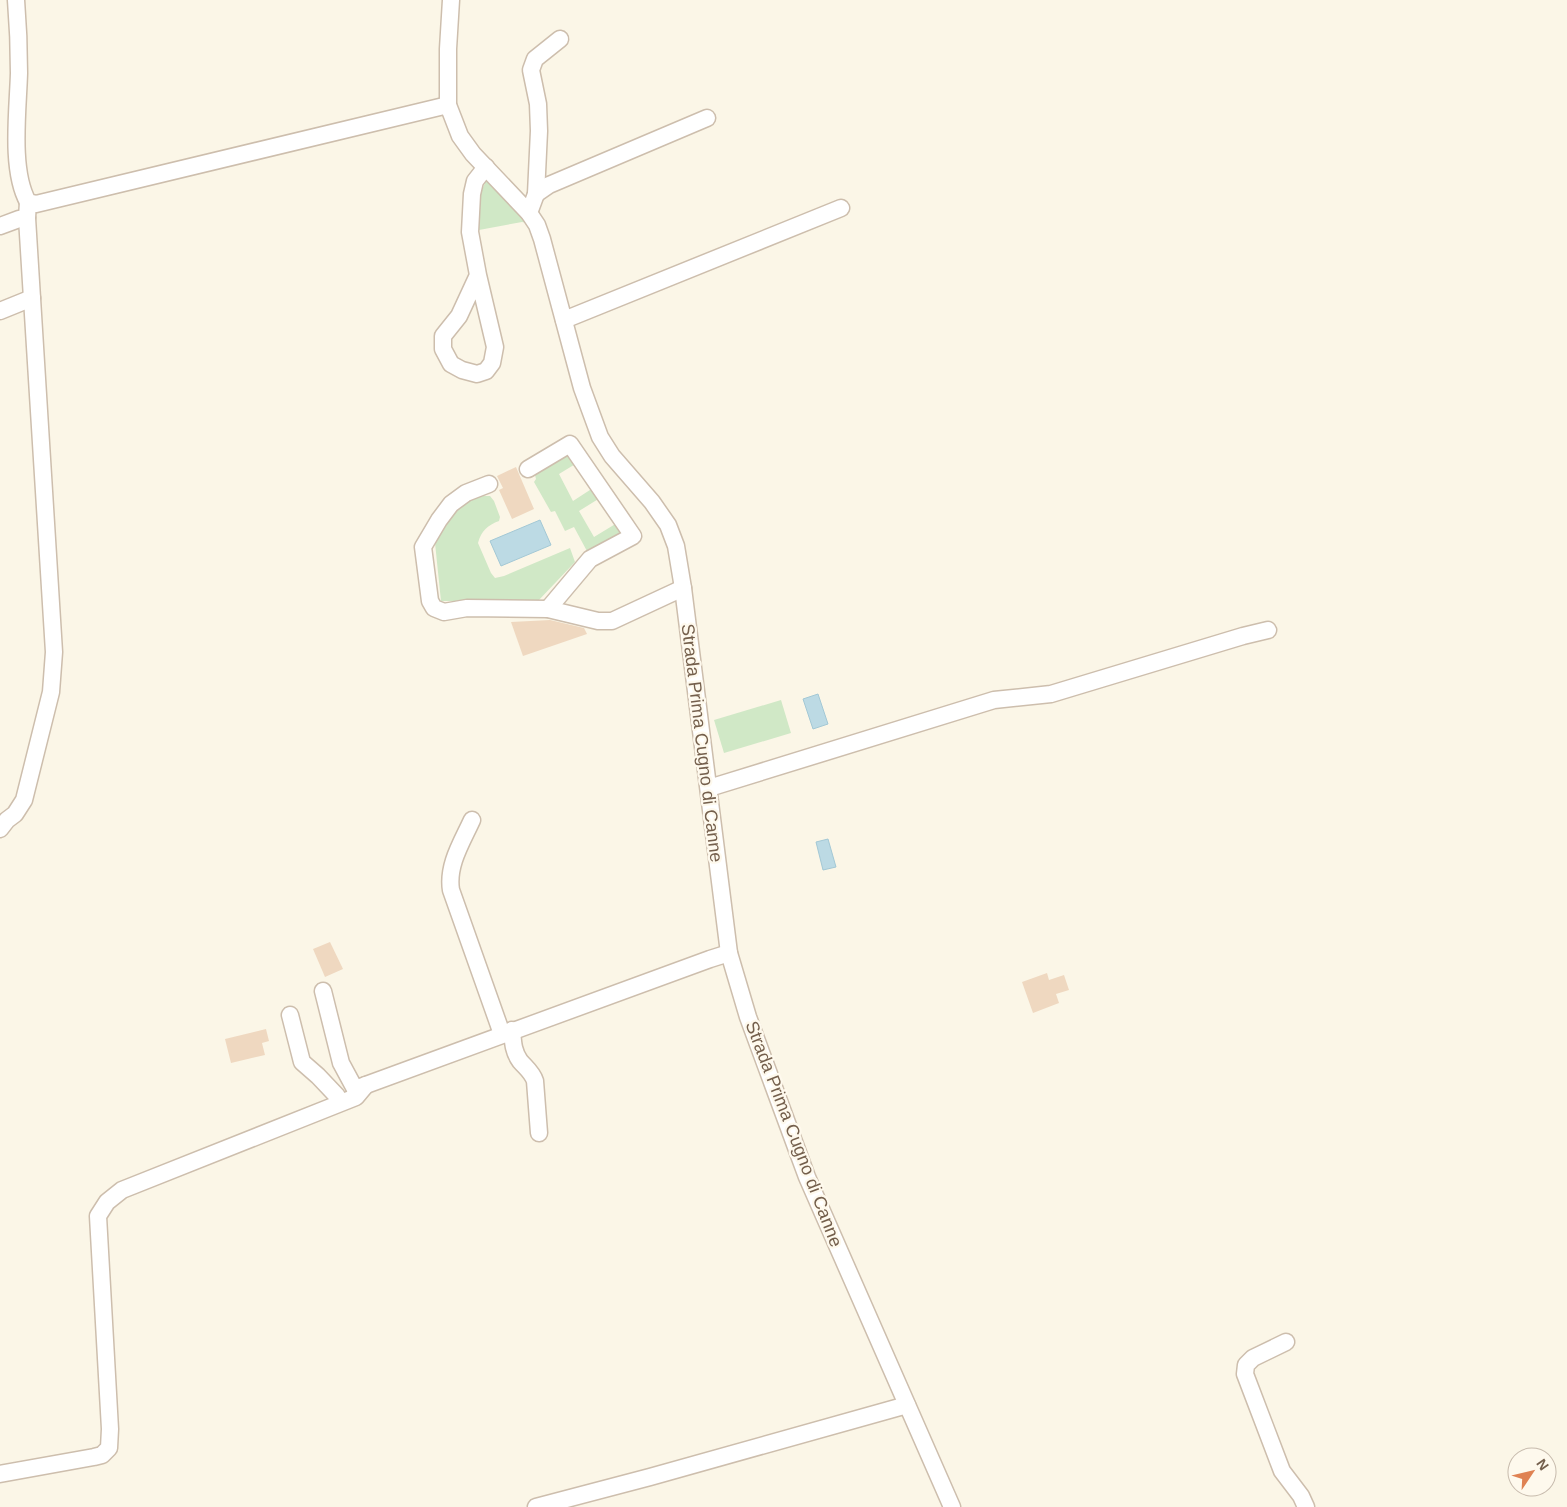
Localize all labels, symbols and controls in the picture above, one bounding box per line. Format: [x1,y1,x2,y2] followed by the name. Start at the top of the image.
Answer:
[677,623,727,863] street label: Strada Prima Cugno di Canne
[742,1018,846,1250] street label: Strada Prima Cugno di Canne
[1507,1447,1557,1497] north arrow
[1533,1456,1552,1473] text: N

